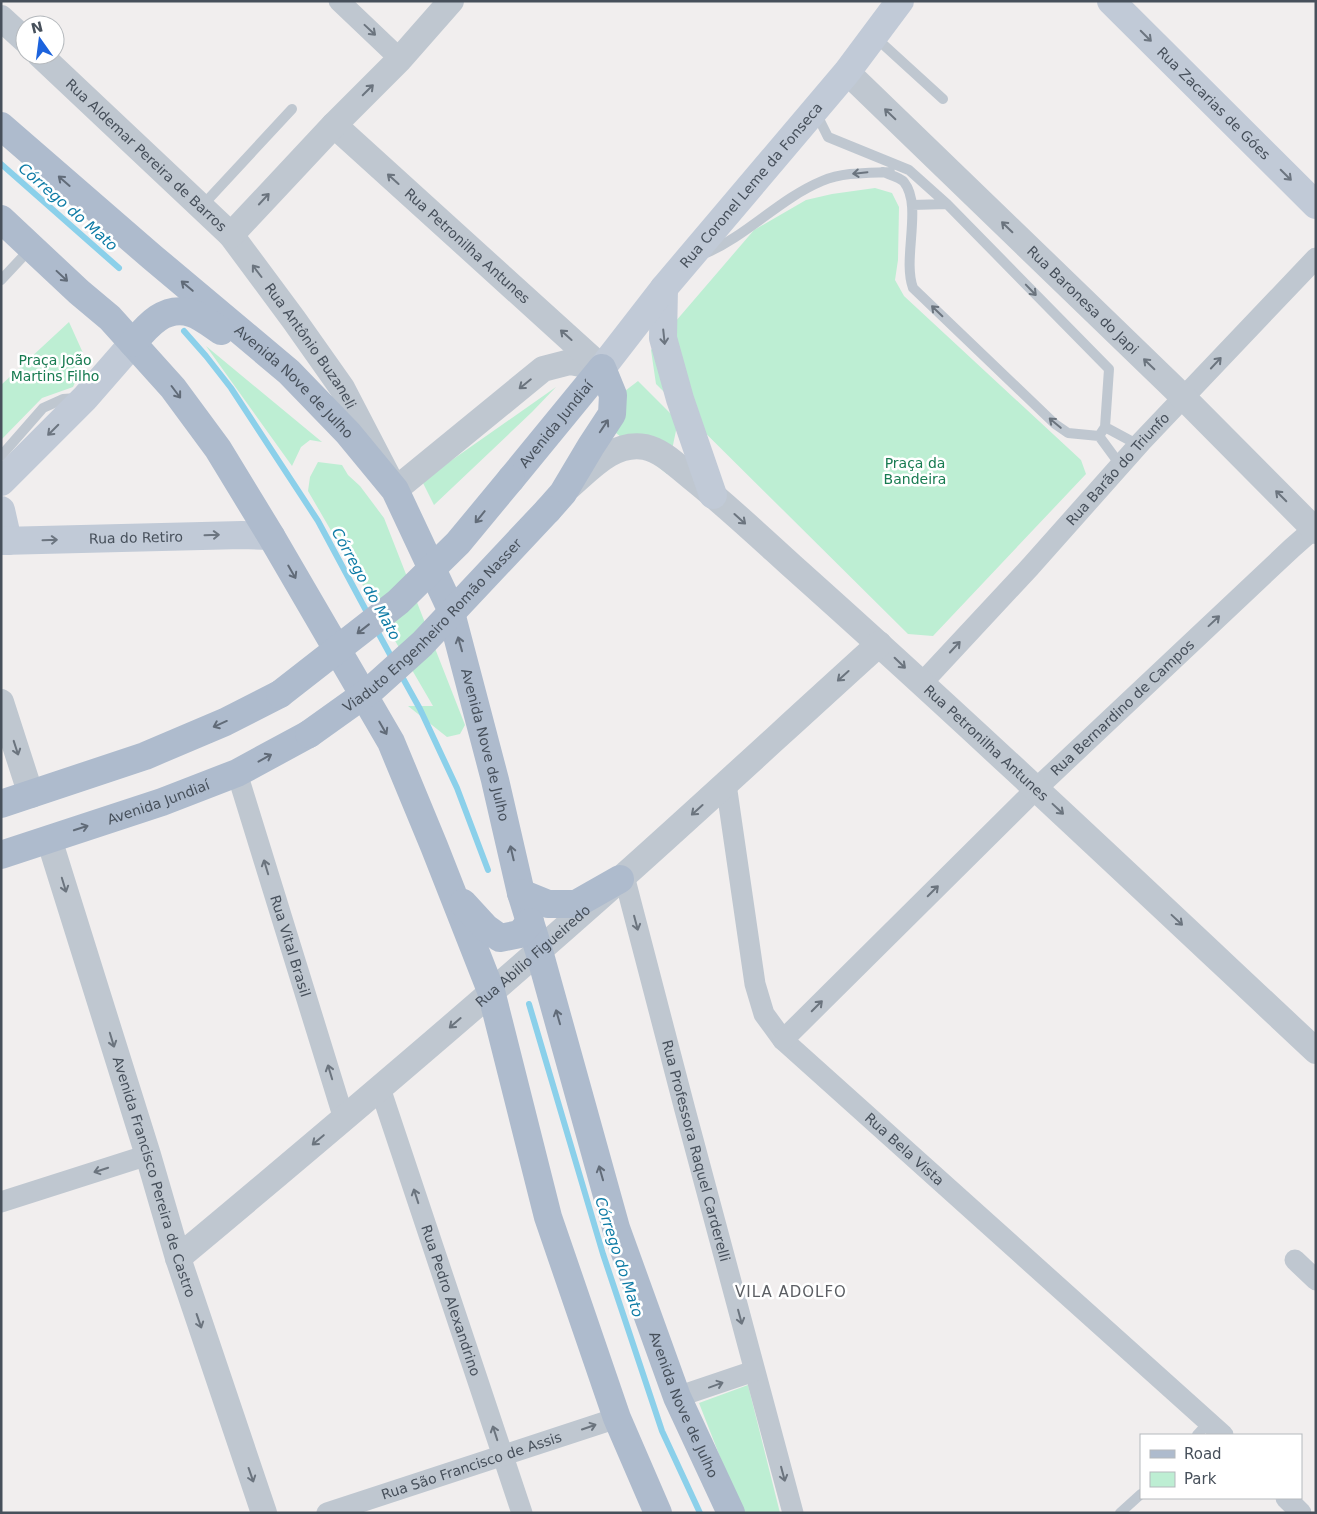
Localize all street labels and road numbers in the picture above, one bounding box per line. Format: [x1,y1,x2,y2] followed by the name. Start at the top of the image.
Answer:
[1154,44,1274,163] street label: Rua Zacarias de Góes
[63,76,230,235] street label: Rua Aldemar Pereira de Barros
[677,99,826,271] street label: Rua Coronel Leme da Fonseca
[401,185,533,307] street label: Rua Petronilha Antunes
[1024,243,1142,357] street label: Rua Baronesa do Japi
[261,280,359,411] street label: Rua Antônio Buzaneli
[232,322,356,441] street label: Avenida Nove de Julho
[516,377,597,471] street label: Avenida Jundiaí
[1063,409,1173,529] street label: Rua Barão do Triunfo
[89,528,183,547] street label: Rua do Retiro
[340,535,525,715] street label: Viaduto Engenheiro Romão Nasser
[1047,636,1197,779] street label: Rua Bernardino de Campos
[458,667,512,823] street label: Avenida Nove de Julho
[921,682,1052,804] street label: Rua Petronilha Antunes
[105,776,213,828] street label: Avenida Jundiaí
[267,893,314,999] street label: Rua Vital Brasil
[472,902,593,1010] street label: Rua Abilio Figueiredo
[659,1038,733,1263] street label: Rua Professora Raquel Carderelli
[110,1055,199,1299] street label: Avenida Francisco Pereira de Castro
[862,1110,947,1189] street label: Rua Bela Vista
[418,1223,484,1378] street label: Rua Pedro Alexandrino
[646,1329,721,1480] street label: Avenida Nove de Julho
[379,1429,564,1503] street label: Rua São Francisco de Assis

